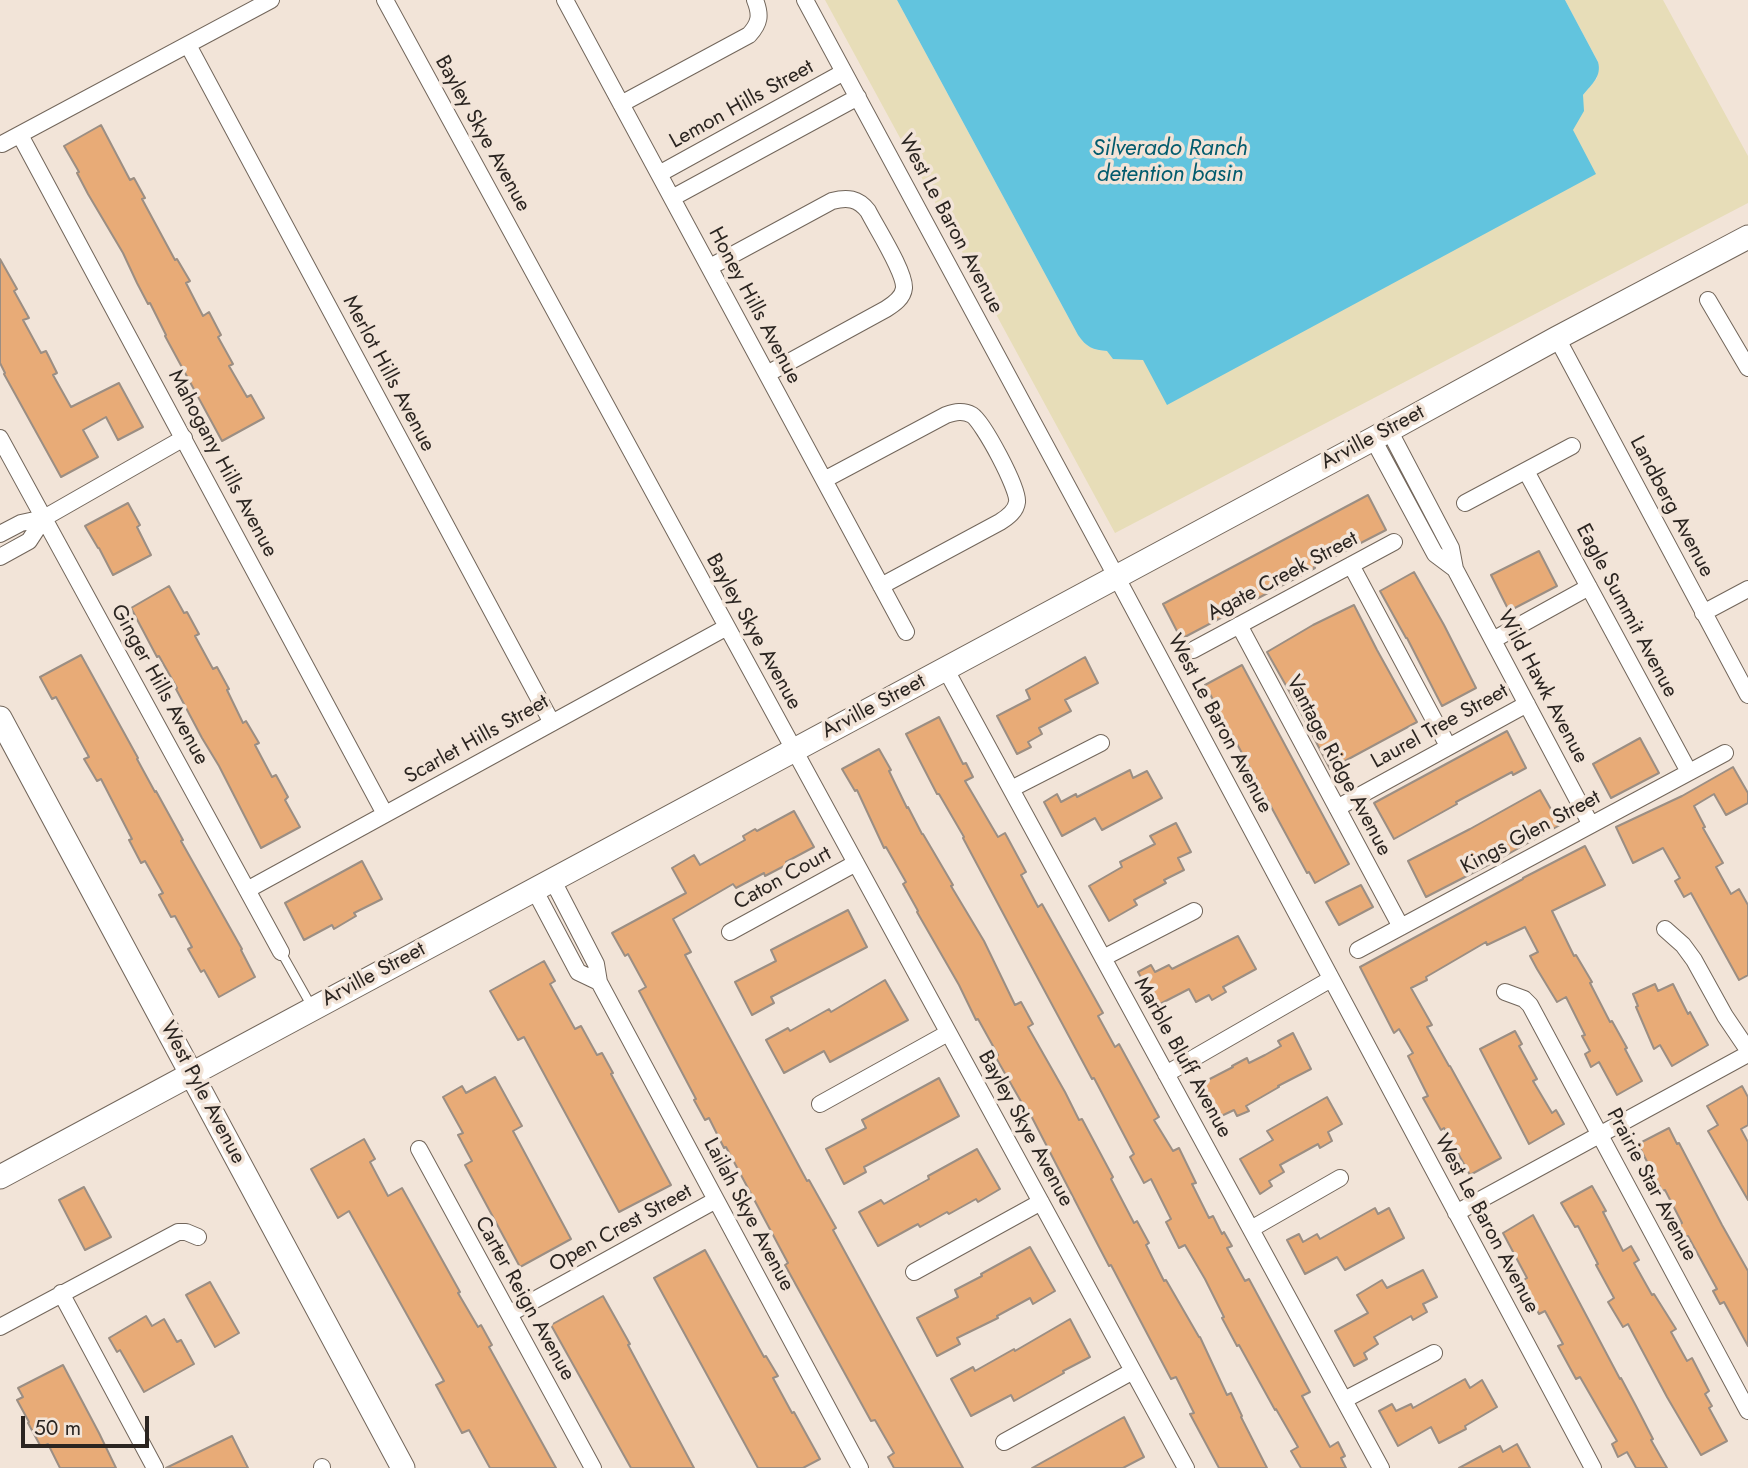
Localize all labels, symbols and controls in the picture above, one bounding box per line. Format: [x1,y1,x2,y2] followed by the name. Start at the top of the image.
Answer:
[429,52,535,216] street label: Bayley Skye Avenue
[666,55,818,155] street label: Lemon Hills Street
[892,130,1008,318] street label: West Le Baron Avenue
[1092,135,1248,189] water label: Silverado Ranch detention basin
[702,223,806,389] street label: Honey Hills Avenue
[336,292,440,456] street label: Merlot Hills Avenue
[162,366,282,562] street label: Mahogany Hills Avenue
[1317,400,1429,476] street label: Arville Street
[1623,432,1719,582] street label: Landberg Avenue
[1570,520,1682,702] street label: Eagle Summit Avenue
[1204,527,1362,627] street label: Agate Creek Street
[700,550,806,714] street label: Bayley Skye Avenue
[105,600,213,770] street label: Ginger Hills Avenue
[1491,606,1593,768] street label: Wild Hawk Avenue
[1161,630,1277,818] street label: West Le Baron Avenue
[818,669,930,745] street label: Arville Street
[1280,671,1396,861] street label: Vantage Ridge Avenue
[1367,679,1513,775] street label: Laurel Tree Street
[401,690,553,790] street label: Scarlet Hills Street
[1457,786,1605,880] street label: Kings Glen Street
[730,842,836,916] street label: Caton Court
[318,937,430,1013] street label: Arville Street
[1127,973,1237,1143] street label: Marble Bluff Avenue
[154,1017,250,1169] street label: West Pyle Avenue
[972,1047,1078,1211] street label: Bayley Skye Avenue
[1600,1104,1702,1266] street label: Prairie Star Avenue
[1428,1130,1544,1318] street label: West Le Baron Avenue
[697,1134,799,1296] street label: Lailah Skye Avenue
[545,1180,697,1278] street label: Open Crest Street
[468,1213,580,1385] street label: Carter Reign Avenue
[24,1402,152,1446] scale bar
[34,1413,81,1443] text: 50 m

